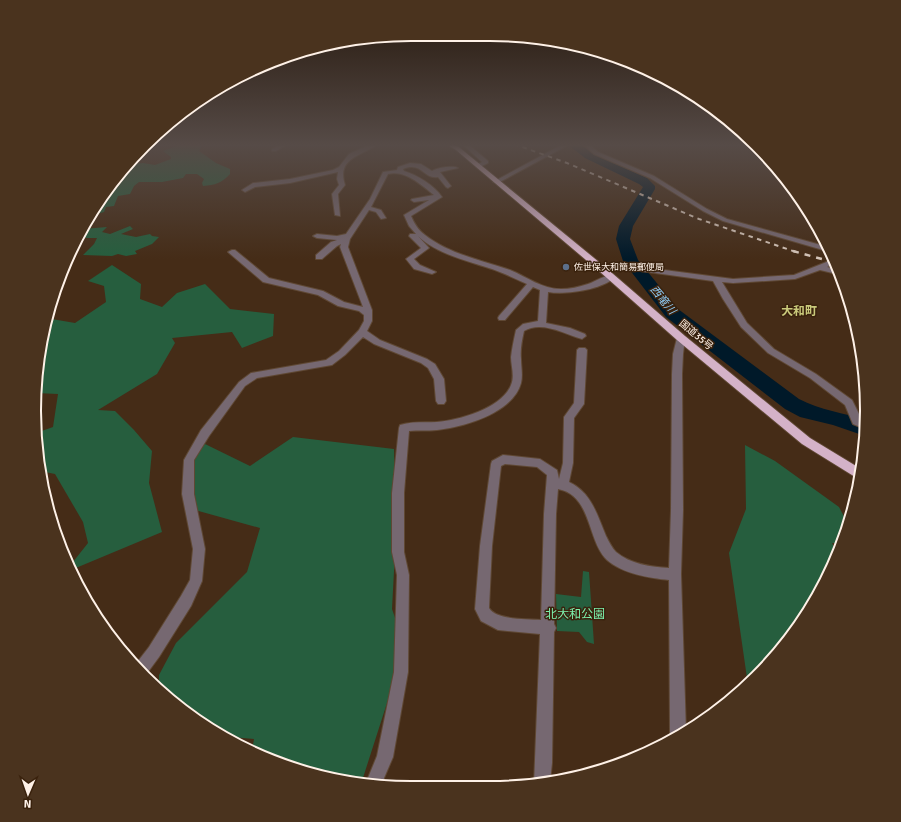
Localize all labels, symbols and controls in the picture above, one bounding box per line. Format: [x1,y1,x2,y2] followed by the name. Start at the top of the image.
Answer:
[561,262,571,272] marker: 佐世保大和簡易郵便局
[573,262,664,273] place label: 佐世保大和簡易郵便局
[647,283,679,318] water label: 西竜川
[781,304,817,319] district label: 大和町
[677,317,715,353] street label: 国道35号
[545,607,605,622] park label: 北大和公園
[8,774,48,814] north arrow
[24,797,32,810] text: N

